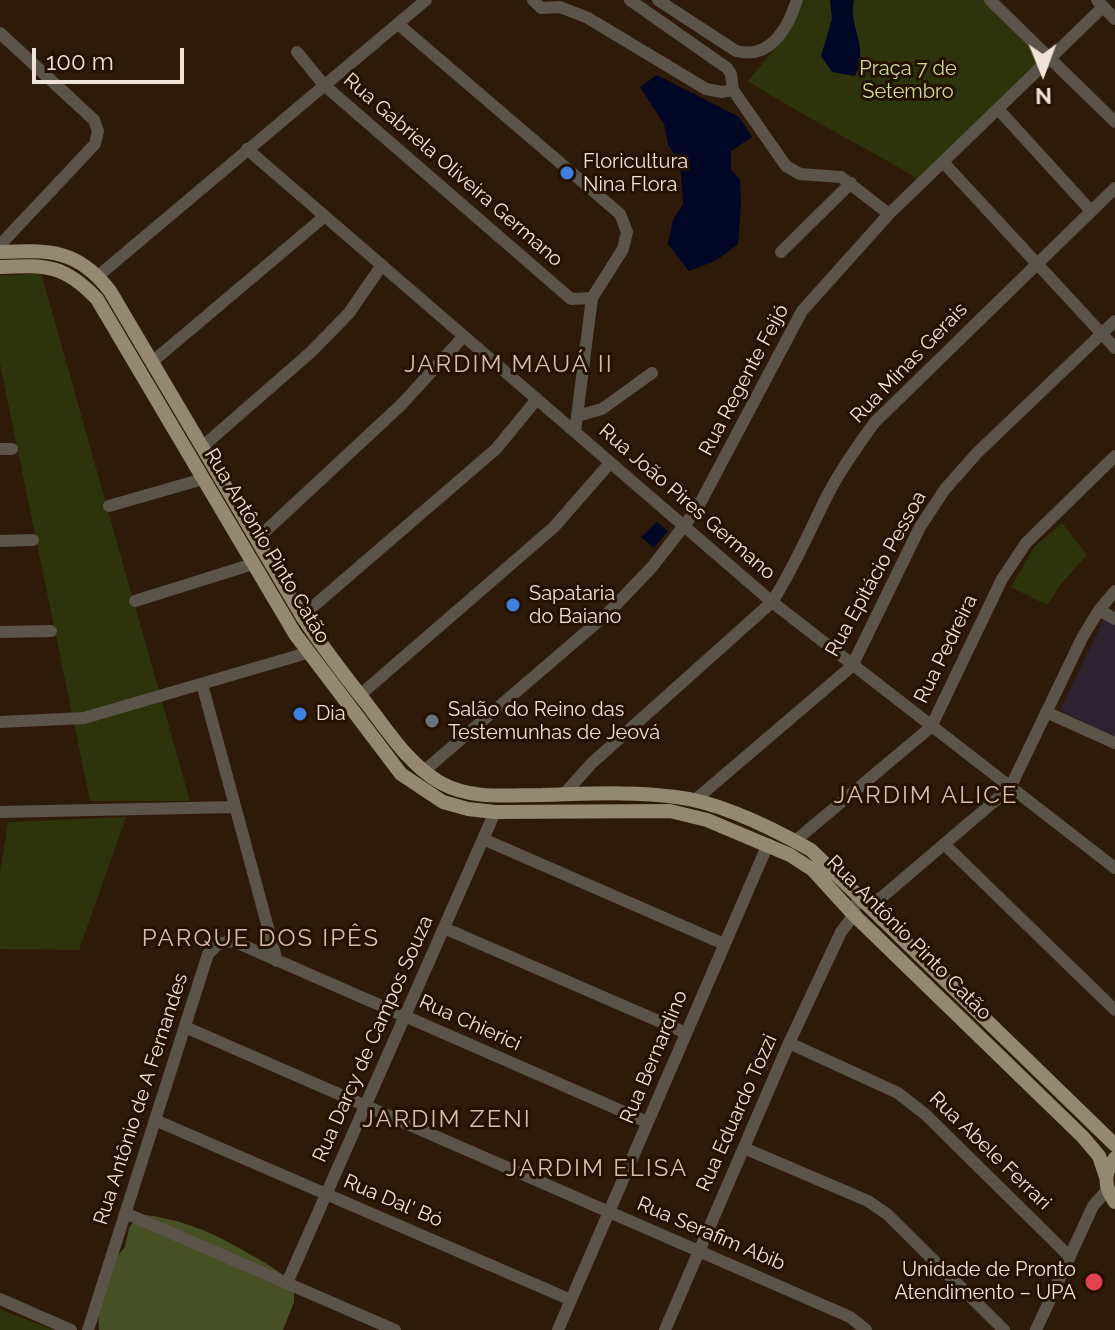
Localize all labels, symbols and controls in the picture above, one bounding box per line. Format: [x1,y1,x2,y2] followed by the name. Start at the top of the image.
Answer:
[36,32,188,82] scale bar
[1003,32,1083,112] north arrow
[46,47,114,76] text: 100 m
[859,57,957,104] park label: Praça 7 de Setembro
[338,68,568,272] street label: Rua Gabriela Oliveira Germano
[1035,83,1052,109] text: N
[583,150,688,197] place label: Floricultura Nina Flora
[558,164,576,182] marker: Floricultura Nina Flora
[846,298,972,428] street label: Rua Minas Gerais
[694,300,794,460] street label: Rua Regente Feijó
[404,351,614,379] district label: JARDIM MAUÁ II
[594,419,780,585] street label: Rua João Pires Germano
[199,444,335,648] street label: Rua Antônio Pinto Catão
[821,487,931,661] street label: Rua Epitácio Pessoa
[529,582,621,629] place label: Sapataria do Baiano
[909,591,983,707] street label: Rua Pedreira
[504,596,522,614] marker: Sapataria do Baiano
[448,698,660,745] place label: Salão do Reino das Testemunhas de Jeová
[316,702,346,726] place label: Dia
[291,705,309,723] marker: Dia
[423,712,441,730] marker: Salão do Reino das Testemunhas de Jeová
[834,782,1018,810] district label: JARDIM ALICE
[822,851,996,1025] street label: Rua Antônio Pinto Catão
[308,912,438,1166] street label: Rua Darcy de Campos Souza
[142,925,380,953] district label: PARQUE DOS IPÊS
[89,970,193,1228] street label: Rua Antônio de A Fernandes
[615,987,693,1127] street label: Rua Bernardino
[415,990,525,1056] street label: Rua Chierici
[692,1031,782,1195] street label: Rua Eduardo Tozzi
[924,1087,1056,1215] street label: Rua Abele Ferrari
[362,1106,532,1134] district label: JARDIM ZENI
[506,1155,688,1183] district label: JARDIM ELISA
[340,1169,446,1233] street label: Rua Dal' Bó
[633,1192,789,1276] street label: Rua Serafim Abib
[894,1258,1076,1305] place label: Unidade de Pronto Atendimento – UPA
[1083,1271,1105,1293] marker: Unidade de Pronto Atendimento – UPA

